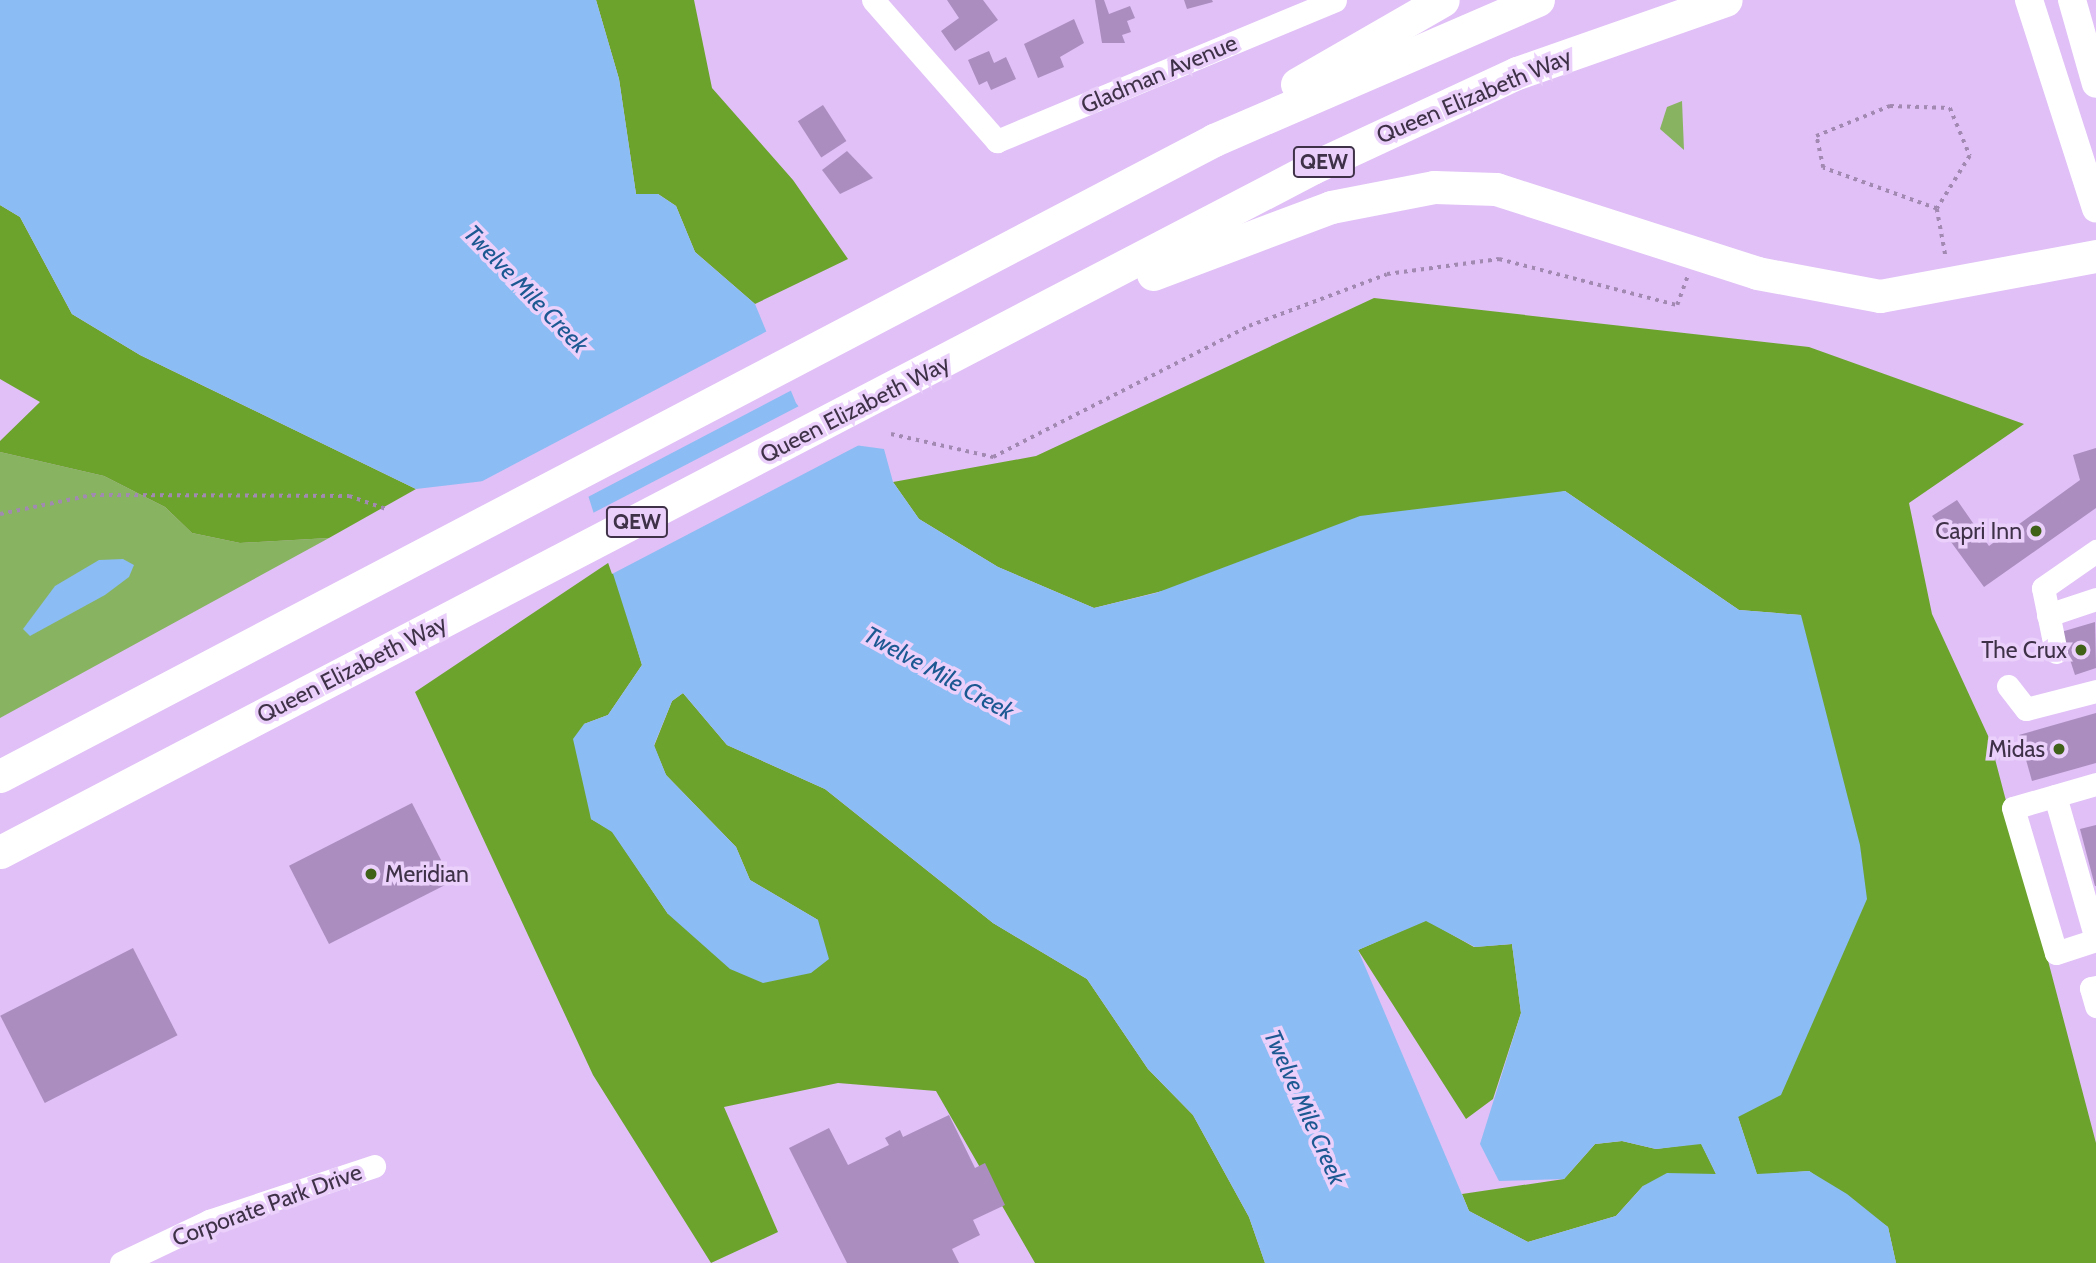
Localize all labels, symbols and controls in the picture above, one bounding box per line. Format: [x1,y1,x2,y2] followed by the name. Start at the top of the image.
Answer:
[1077,29,1241,119] street label: Gladman Avenue
[1372,42,1576,150] street label: Queen Elizabeth Way
[1292,144,1356,180] road number: QEW
[458,219,594,359] water label: Twelve Mile Creek
[756,349,954,469] street label: Queen Elizabeth Way
[606,504,668,540] road number: QEW
[1935,517,2022,545] place label: Capri Inn
[2028,523,2044,539] marker: Capri Inn
[253,609,451,729] street label: Queen Elizabeth Way
[859,620,1019,726] water label: Twelve Mile Creek
[1981,636,2067,664] place label: The Crux
[2073,642,2089,658] marker: The Crux
[1988,735,2045,763] place label: Midas
[2051,741,2067,757] marker: Midas
[385,860,469,888] place label: Meridian
[363,866,379,882] marker: Meridian
[1258,1025,1352,1189] water label: Twelve Mile Creek
[168,1158,366,1252] street label: Corporate Park Drive

